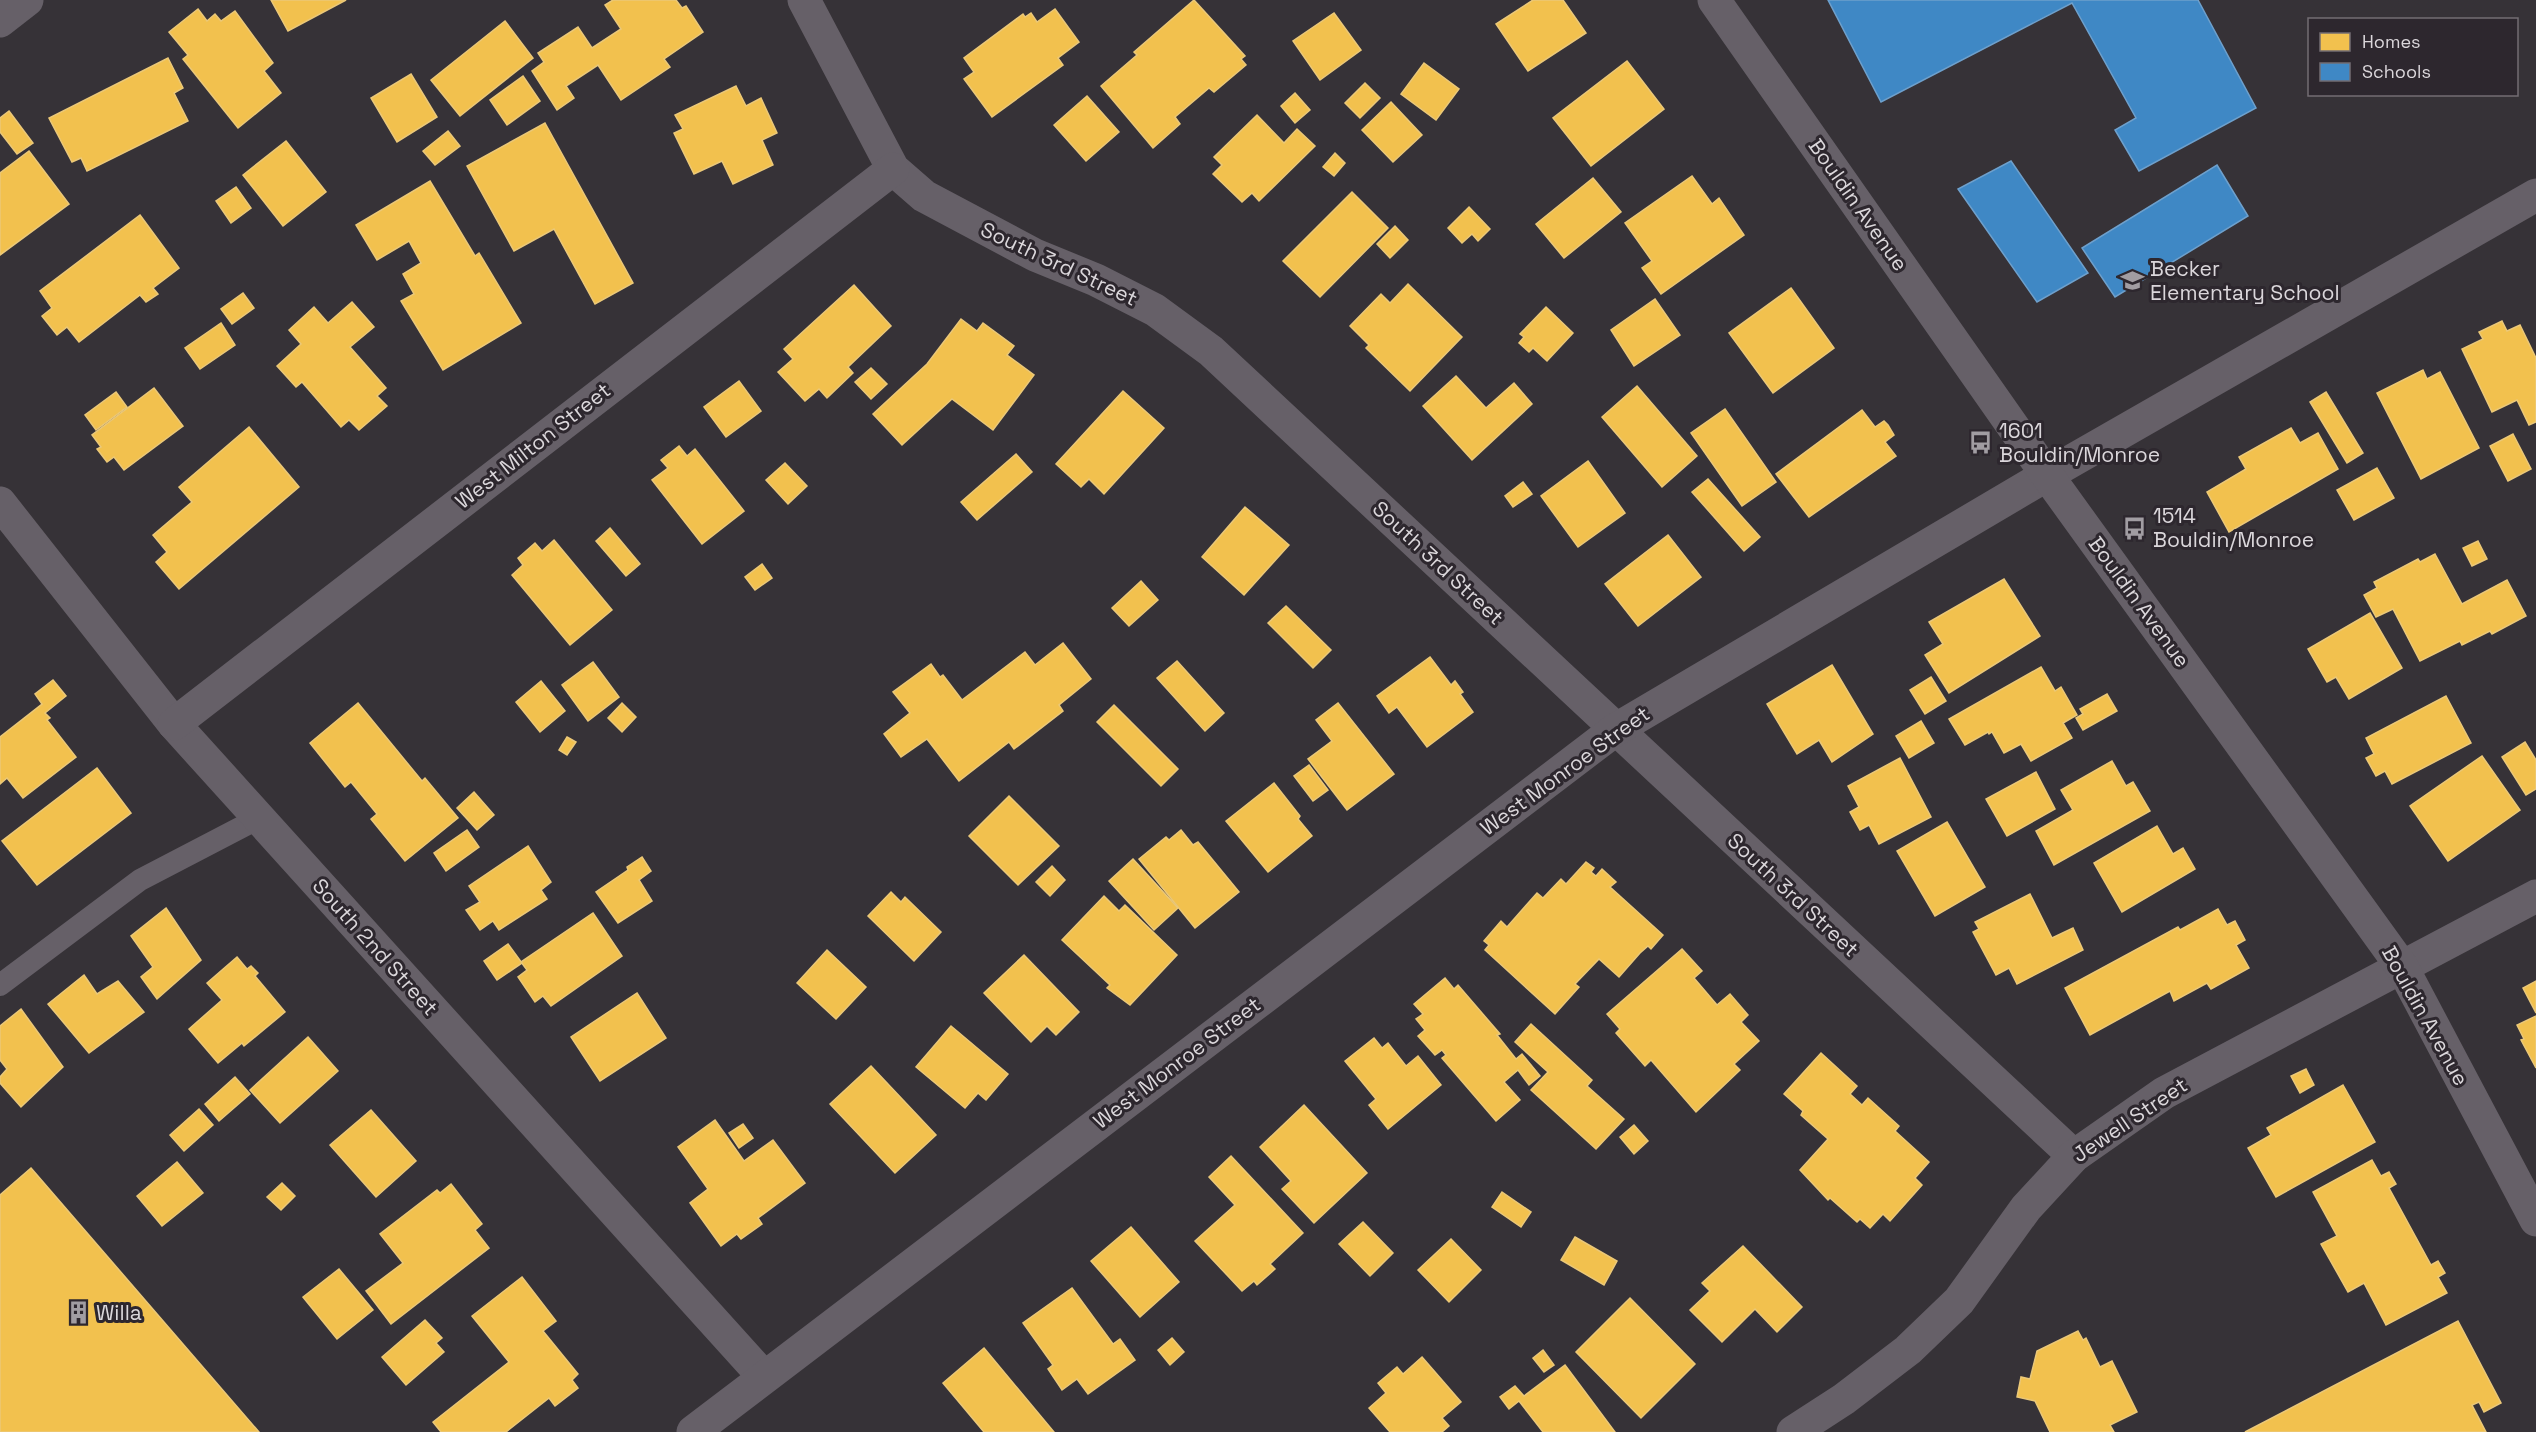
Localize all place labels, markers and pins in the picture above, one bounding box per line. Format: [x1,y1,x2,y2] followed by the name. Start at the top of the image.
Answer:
[2150,255,2340,306] place label: Becker Elementary School
[2119,268,2145,294] school or university icon: Becker Elementary School
[1999,417,2160,468] place label: 1601 Bouldin/Monroe
[1968,430,1994,456] bus stop icon: 1601 Bouldin/Monroe
[2153,502,2314,553] place label: 1514 Bouldin/Monroe
[2122,515,2148,541] bus stop icon: 1514 Bouldin/Monroe
[96,1299,142,1326] place label: Willa
[65,1300,91,1326] building icon: Willa

